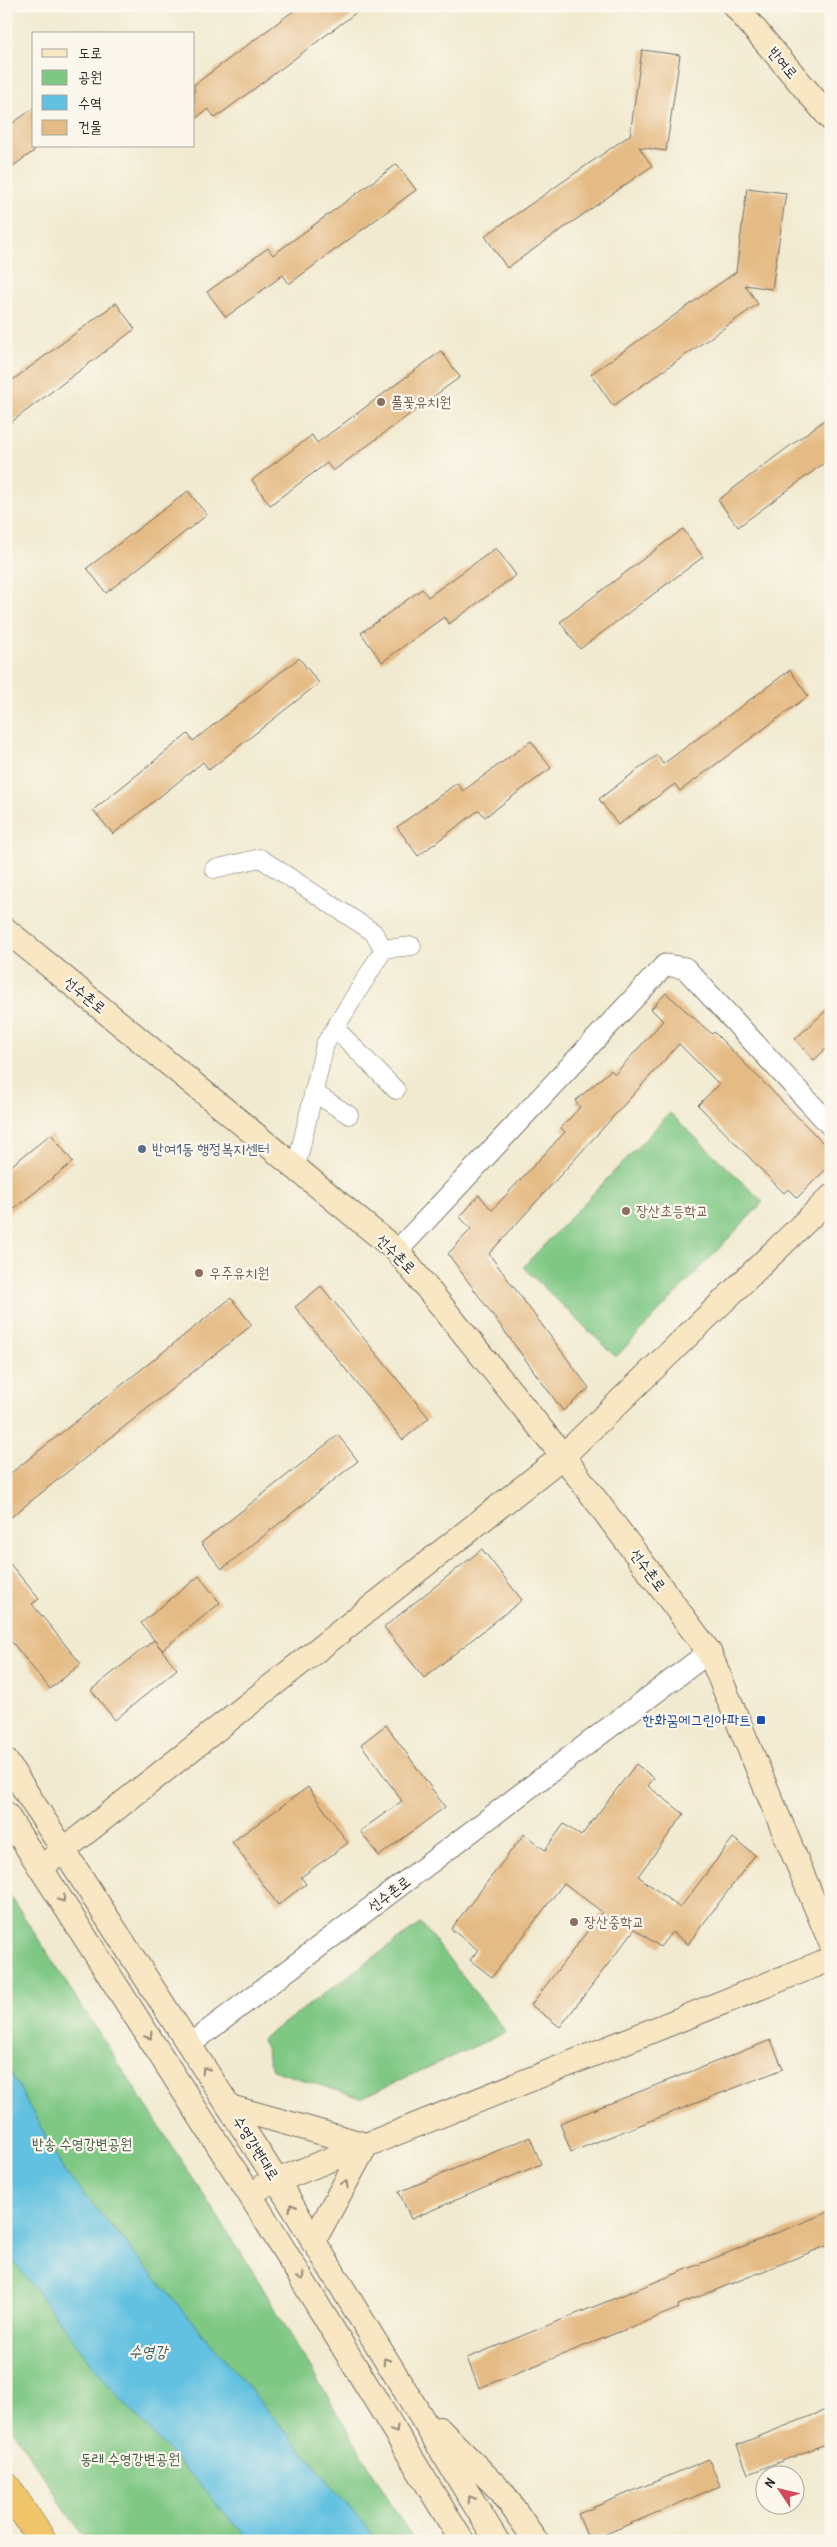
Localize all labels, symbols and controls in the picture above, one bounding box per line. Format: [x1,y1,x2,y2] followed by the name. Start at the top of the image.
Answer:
[32,32,195,148] legend
[78,42,102,63] text: 도로
[764,42,803,83] street label: 반여로
[78,66,102,87] text: 공원
[78,92,102,113] text: 수역
[78,116,102,137] text: 건물
[391,391,451,412] place label: 풀꽃유치원
[375,396,387,408] marker: 풀꽃유치원
[60,971,111,1018] street label: 선수촌로
[152,1138,270,1159] place label: 반여1동 행정복지센터
[136,1143,148,1155] marker: 반여1동 행정복지센터
[636,1200,708,1221] place label: 장산초등학교
[620,1205,632,1217] marker: 장산초등학교
[372,1229,421,1278] street label: 선수촌로
[209,1262,269,1283] place label: 우주유치원
[193,1267,205,1279] marker: 우주유치원
[625,1544,671,1595] street label: 선수촌로
[642,1709,751,1730] place label: 한화꿈에그린아파트
[755,1714,767,1726] marker: 한화꿈에그린아파트
[363,1871,414,1917] street label: 선수촌로
[56,1893,65,1902] one-way arrow
[584,1911,644,1932] place label: 장산중학교
[568,1916,580,1928] marker: 장산중학교
[143,2030,153,2039] one-way arrow
[202,2066,211,2076] one-way arrow
[228,2111,285,2184] street label: 수영강변대로
[32,2133,132,2154] park label: 반송 수영강변공원
[339,2181,349,2190] one-way arrow
[289,2204,299,2213] one-way arrow
[294,2272,304,2281] one-way arrow
[129,2340,169,2362] water label: 수영강
[383,2357,393,2366] one-way arrow
[388,2425,398,2434] one-way arrow
[80,2448,180,2469] park label: 동래 수영강변공원
[754,2464,804,2514] north arrow
[759,2473,779,2491] text: N
[468,2496,478,2505] one-way arrow

